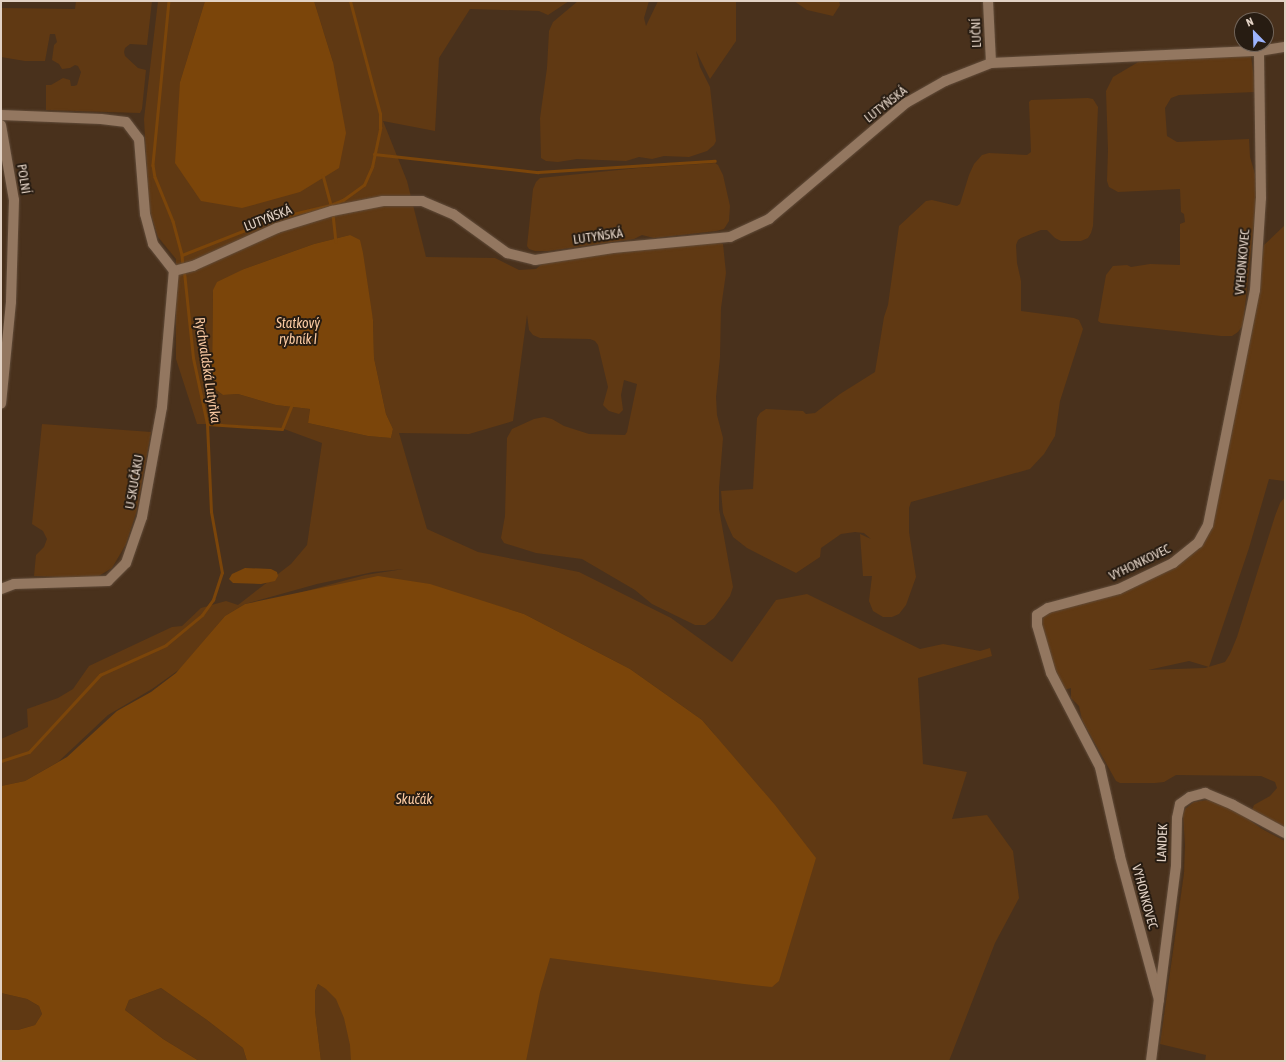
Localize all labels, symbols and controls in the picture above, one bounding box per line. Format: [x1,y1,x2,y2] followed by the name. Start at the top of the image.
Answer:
[1234,12,1274,52] north arrow
[1244,15,1255,29] text: N
[969,18,985,48] street label: LUČNÍ
[861,83,911,127] street label: LUTYŇSKÁ
[13,163,33,195] street label: POLNÍ
[242,203,294,235] street label: LUTYŇSKÁ
[572,226,624,248] street label: LUTYŇSKÁ
[1232,228,1254,296] street label: VYHONKOVEC
[276,315,320,348] water label: Statkový rybník I
[191,316,225,424] water label: Rychvaldská Lutyňka
[123,453,147,511] street label: U SKUČÁKU
[1107,541,1173,585] street label: VYHONKOVEC
[396,791,432,807] water label: Skučák
[1155,824,1171,862] street label: LANDEK
[1128,863,1160,931] street label: VYHONKOVEC

